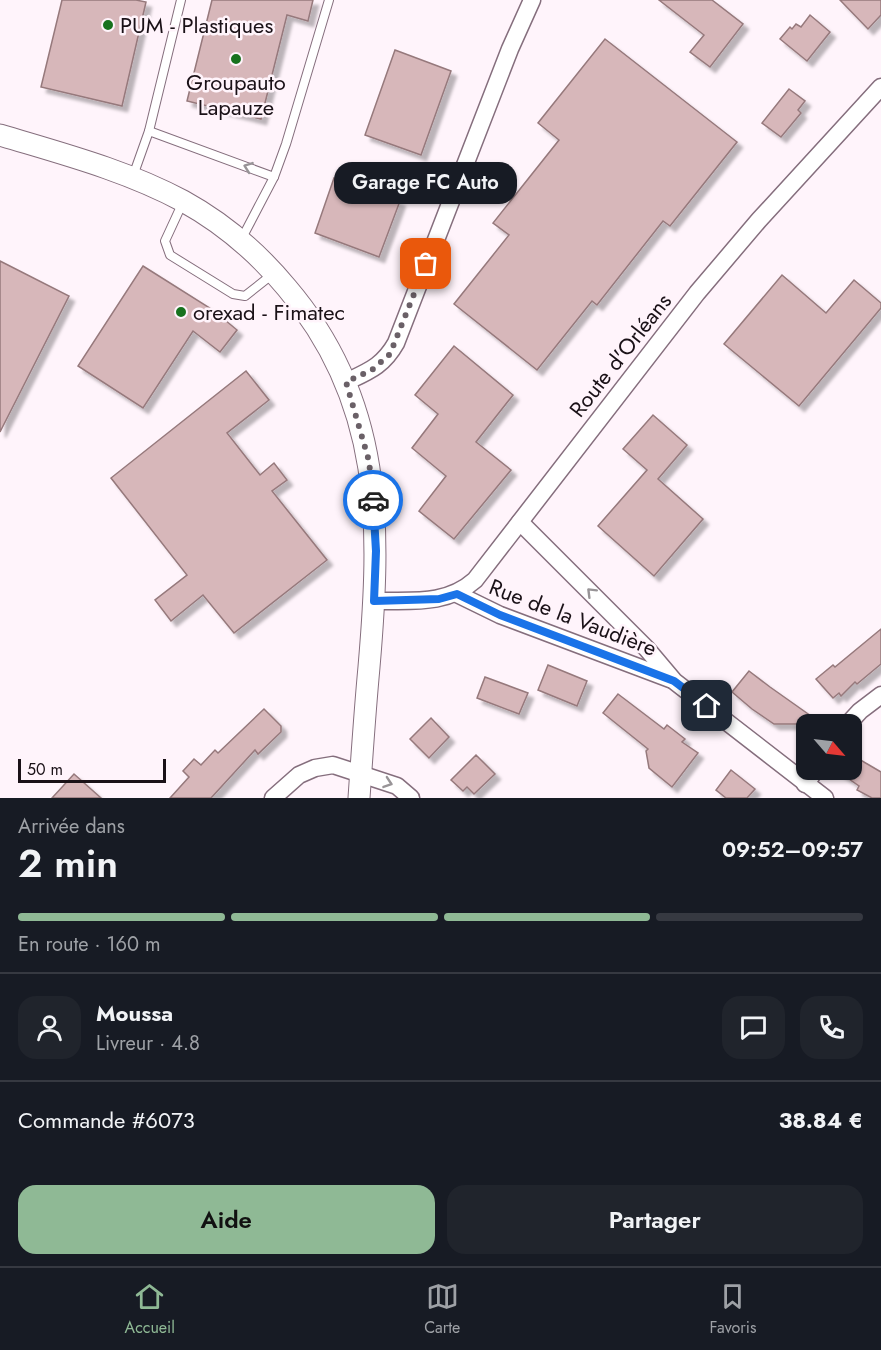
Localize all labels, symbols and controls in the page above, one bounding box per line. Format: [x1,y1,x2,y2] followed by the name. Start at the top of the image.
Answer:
[120,9,273,41] place label: PUM - Plastiques
[101,18,115,32] marker: PUM - Plastiques
[229,52,243,66] marker: Groupauto Lapauze
[186,66,286,123] place label: Groupauto Lapauze
[243,161,254,174] one-way arrow
[334,162,518,204] callout: Garage FC Auto
[352,168,499,197] text: Garage FC Auto
[400,238,451,289] pin
[409,247,442,280] icon: bag
[561,286,679,424] street label: Route d'Orléans
[193,296,345,328] place label: orexad - Fimatec
[174,305,188,319] marker: orexad - Fimatec
[343,470,403,530] courier
[357,484,390,517] icon: car
[485,570,661,664] street label: Rue de la Vaudière
[587,589,598,600] one-way arrow
[681,680,732,731] pin
[690,689,723,722] icon: home
[796,714,862,780] north arrow
[796,714,862,780] map controls
[18,756,166,784] scale bar
[27,758,63,781] text: 50 m
[382,775,393,788] one-way arrow
[18,812,125,841] text: Arrivée dans
[722,833,863,865] text: 09:52–09:57
[18,835,118,892] text: 2 min
[18,930,161,959] text: En route · 160 m
[18,996,81,1059] button: person
[722,996,785,1059] button: chat
[800,996,863,1059] button: phone
[96,997,173,1029] text: Moussa
[96,1029,200,1058] text: Livreur · 4.8
[18,1104,195,1136] text: Commande #6073
[779,1104,863,1136] text: 38.84 €
[18,1185,435,1254] button: Aide
[447,1185,863,1254] button: Partager
[125,1280,175,1339] tab: Accueil
[424,1280,460,1339] tab: Carte
[710,1280,756,1339] tab: Favoris

